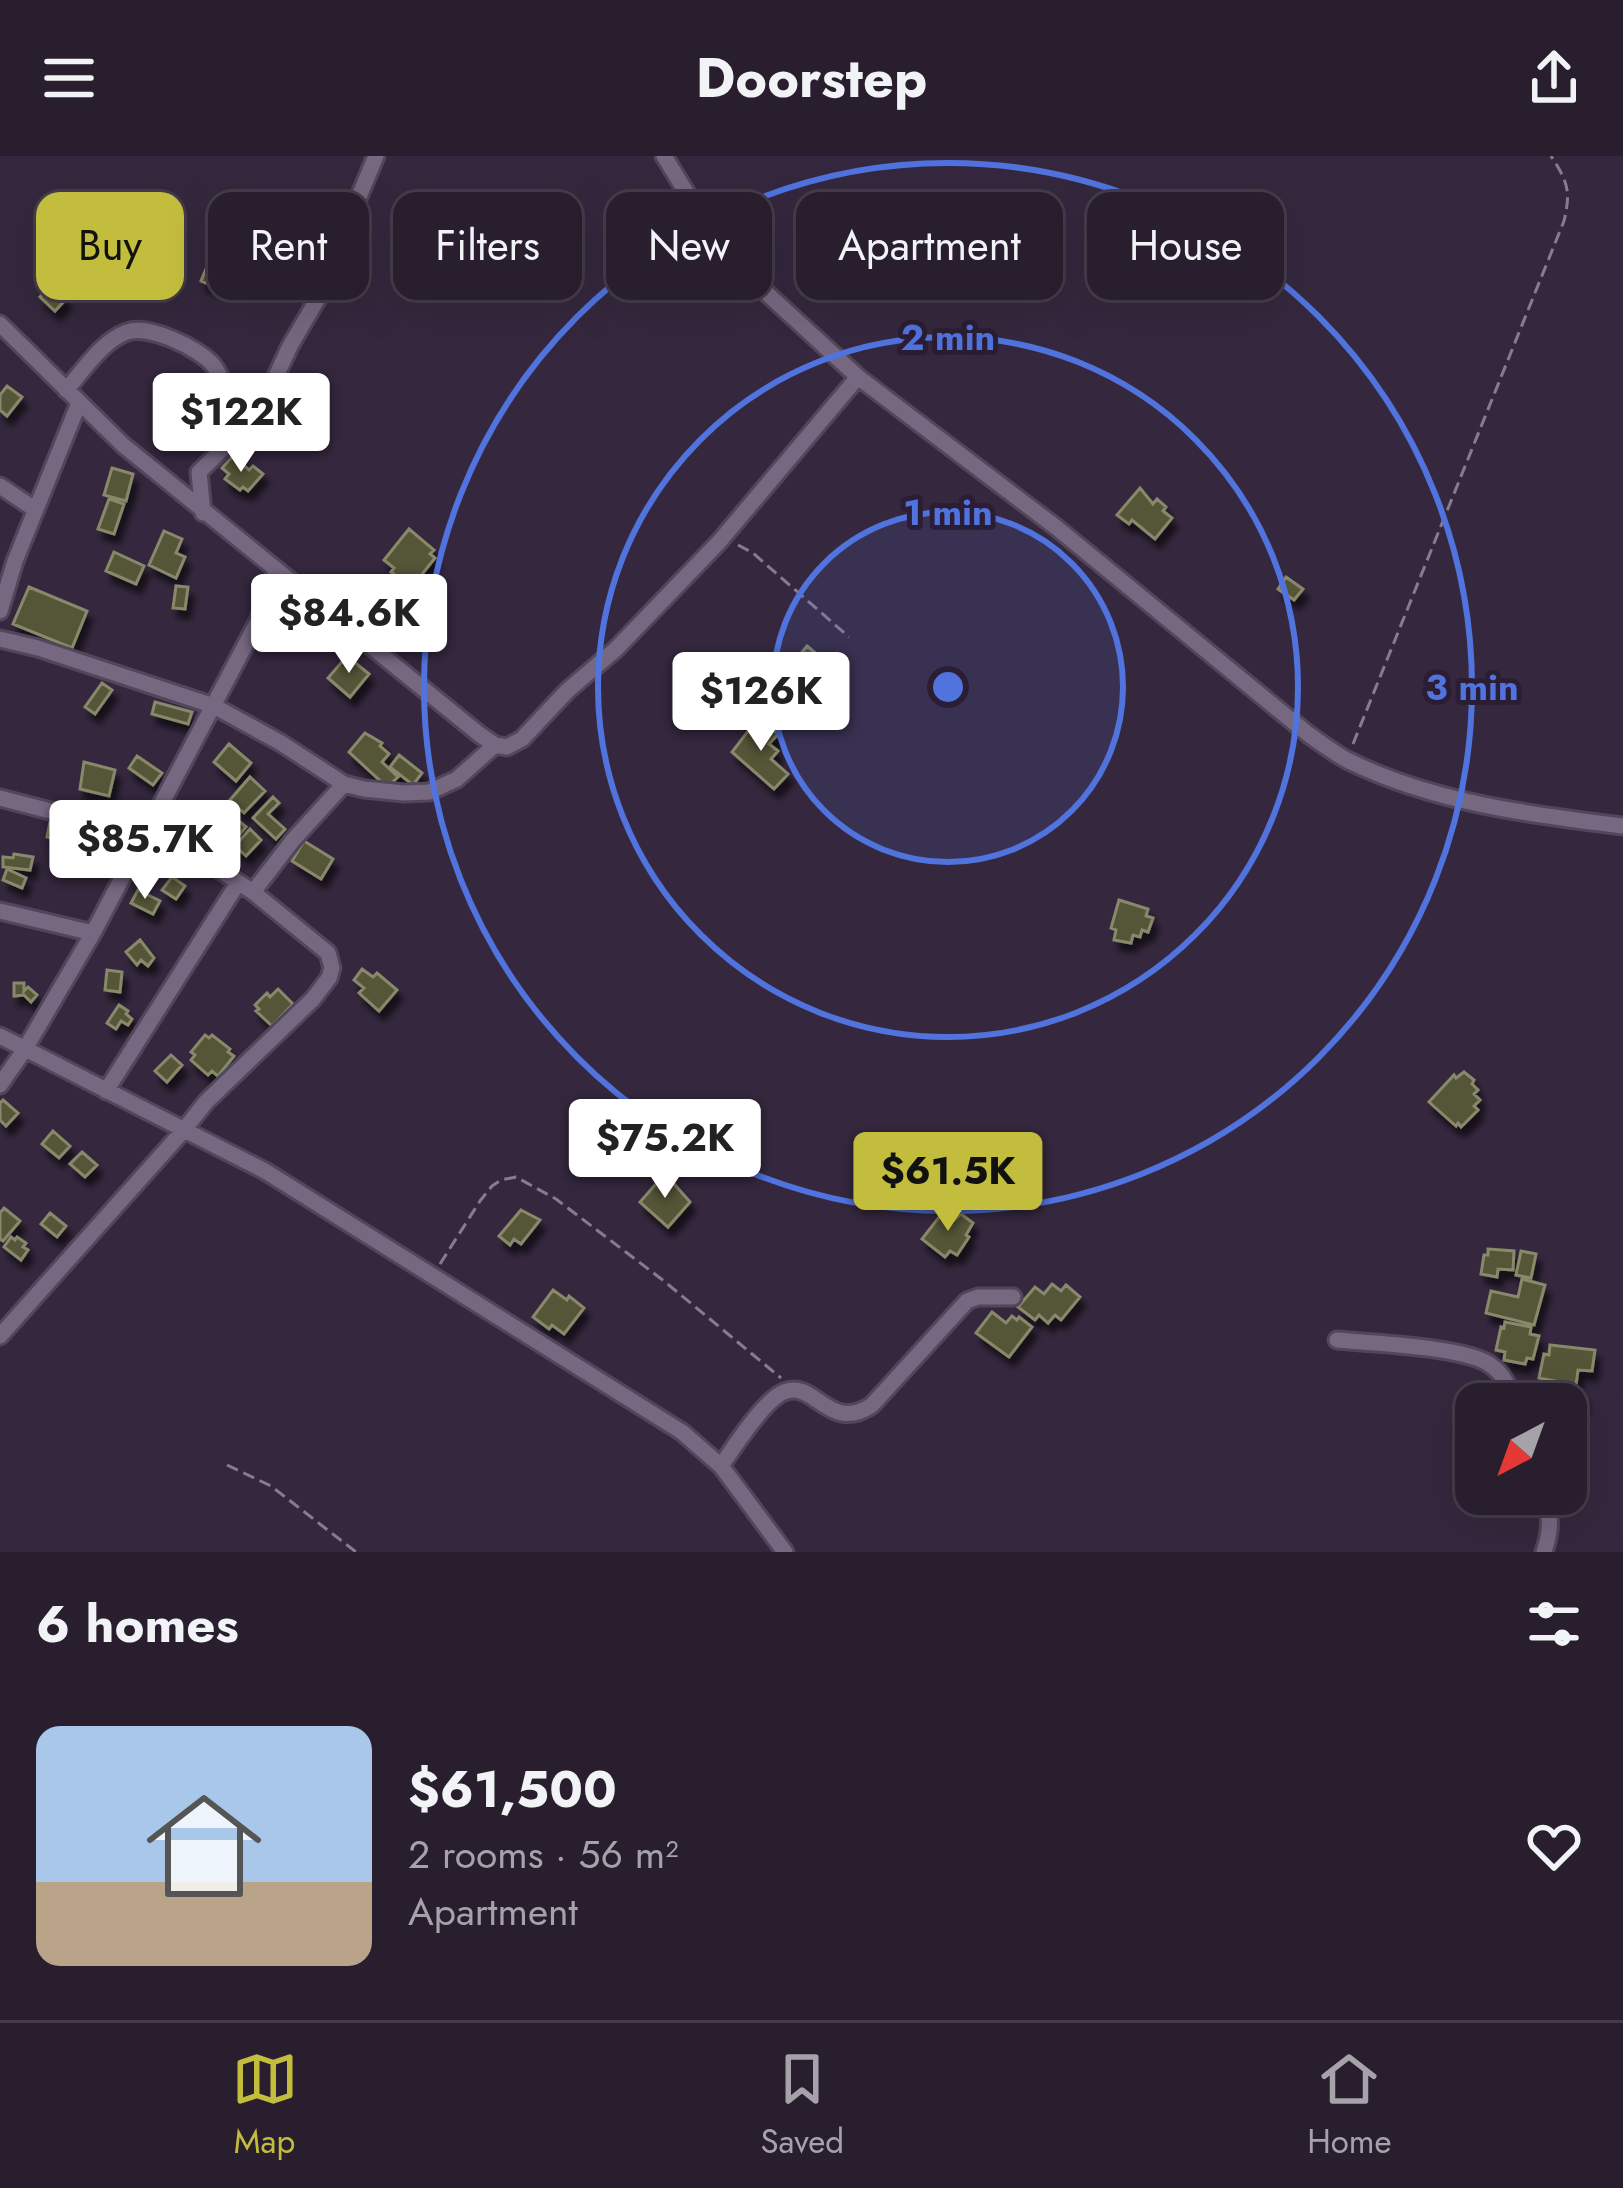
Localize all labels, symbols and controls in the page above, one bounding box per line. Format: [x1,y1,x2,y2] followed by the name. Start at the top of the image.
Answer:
[696,39,927,117] text: Doorstep
[36,45,102,111] icon: menu
[1521,45,1587,111] icon: share
[36,192,184,300] chip: Buy
[208,192,369,300] chip: Rent
[393,192,582,300] chip: Filters
[606,192,772,300] chip: New
[796,192,1063,300] chip: Apartment
[1087,192,1284,300] chip: House
[901,311,995,363] text: 2 min
[157,373,325,475] pin: $122K
[180,383,302,440] text: $122K
[903,486,993,538] text: 1 min
[251,574,447,676] pin: $84.6K
[278,584,420,641] text: $84.6K
[677,652,845,754] pin: $126K
[1425,661,1519,713] text: 3 min
[699,662,823,719] text: $126K
[927,666,969,708] centre of rings
[47,800,243,902] pin: $85.7K
[76,810,214,867] text: $85.7K
[567,1099,763,1201] pin: $75.2K
[596,1109,734,1166] text: $75.2K
[850,1132,1046,1234] pin: $61.5K
[880,1142,1016,1199] text: $61.5K
[1455,1383,1587,1515] north arrow
[1455,1383,1587,1515] map controls
[36,1587,239,1661] text: 6 homes
[1521,1591,1587,1657] icon: filters
[408,1752,617,1826] text: $61,500
[132,1774,276,1918] icon: home
[1521,1813,1587,1879] icon: heart
[408,1826,679,1883] text: 2 rooms · 56 m²
[408,1883,578,1940] text: Apartment
[232,2046,298,2165] tab: Map
[761,2046,844,2165] tab: Saved
[1307,2046,1391,2165] tab: Home

